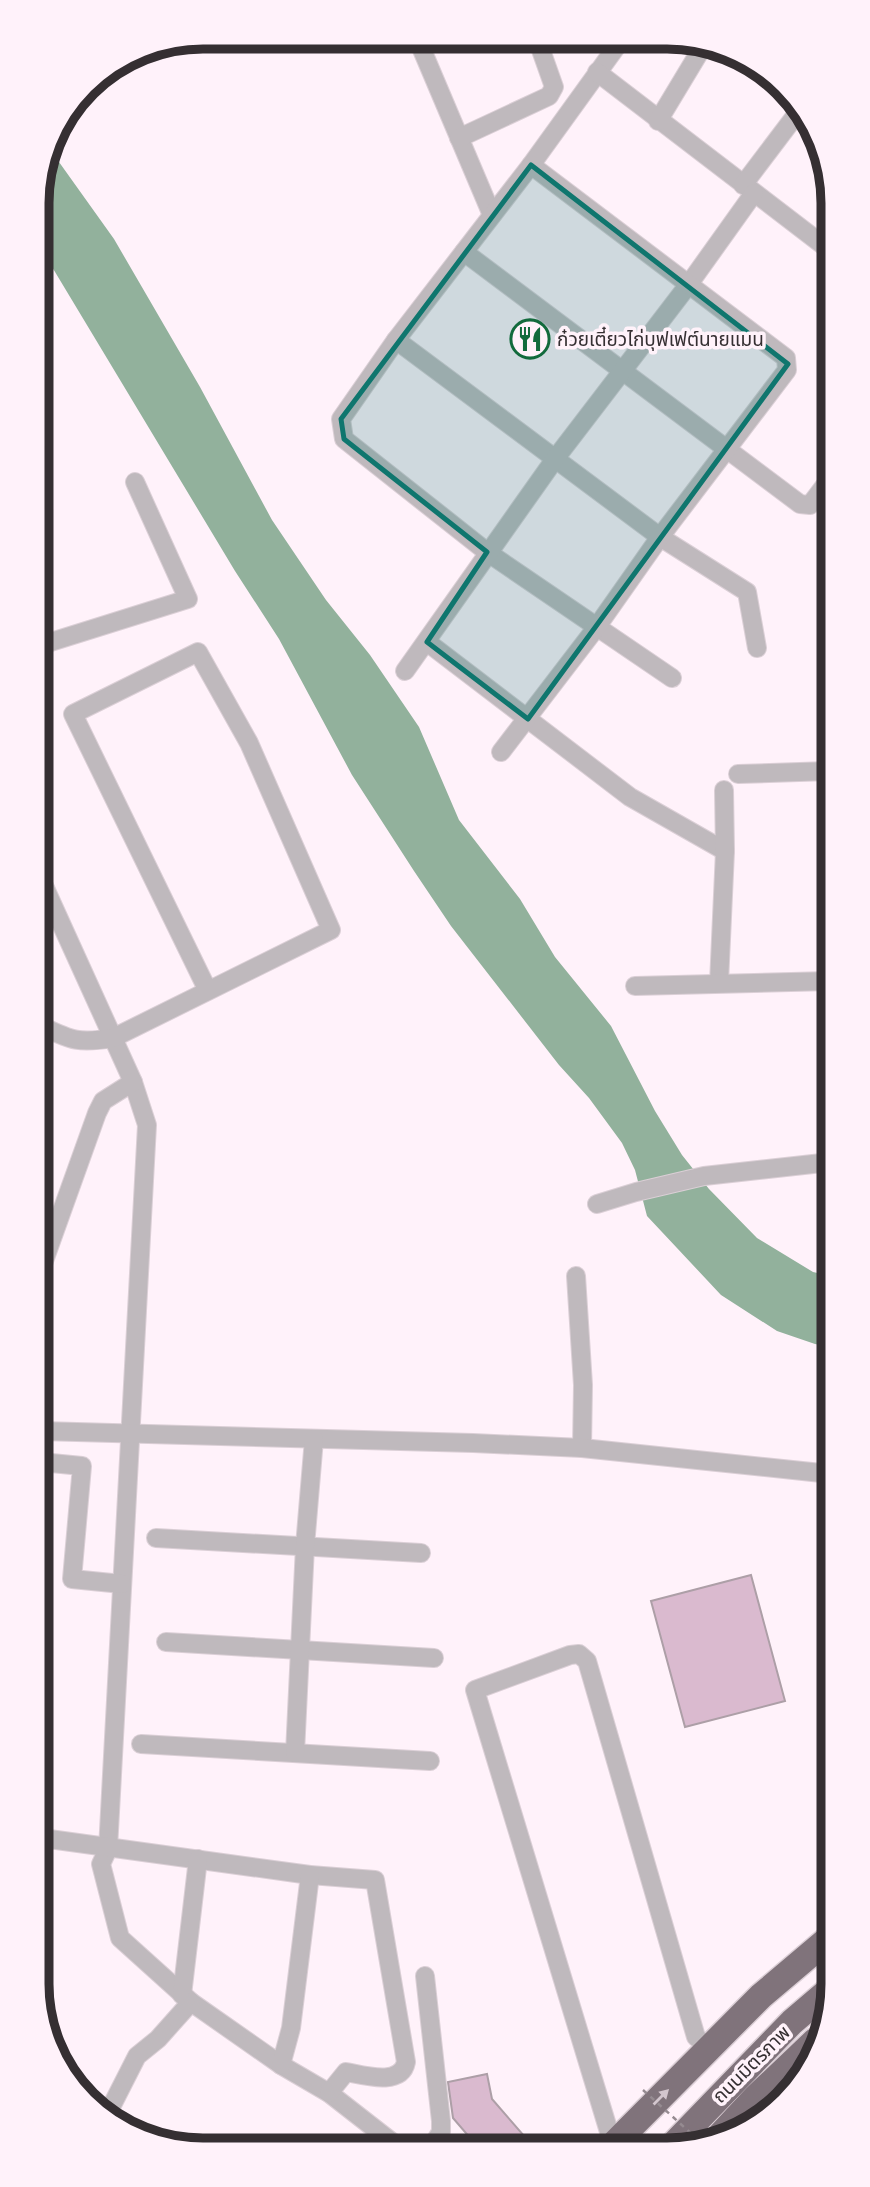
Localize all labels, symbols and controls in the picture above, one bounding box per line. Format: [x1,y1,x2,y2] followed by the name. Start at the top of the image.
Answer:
[509,318,551,360] restaurant icon: ก๋วยเตี๋ยวไก่บุฟเฟต์นายแมน
[557,326,764,352] place label: ก๋วยเตี๋ยวไก่บุฟเฟต์นายแมน
[706,2019,796,2109] street label: ถนนมิตรภาพ
[653,2089,669,2106] one-way arrow

